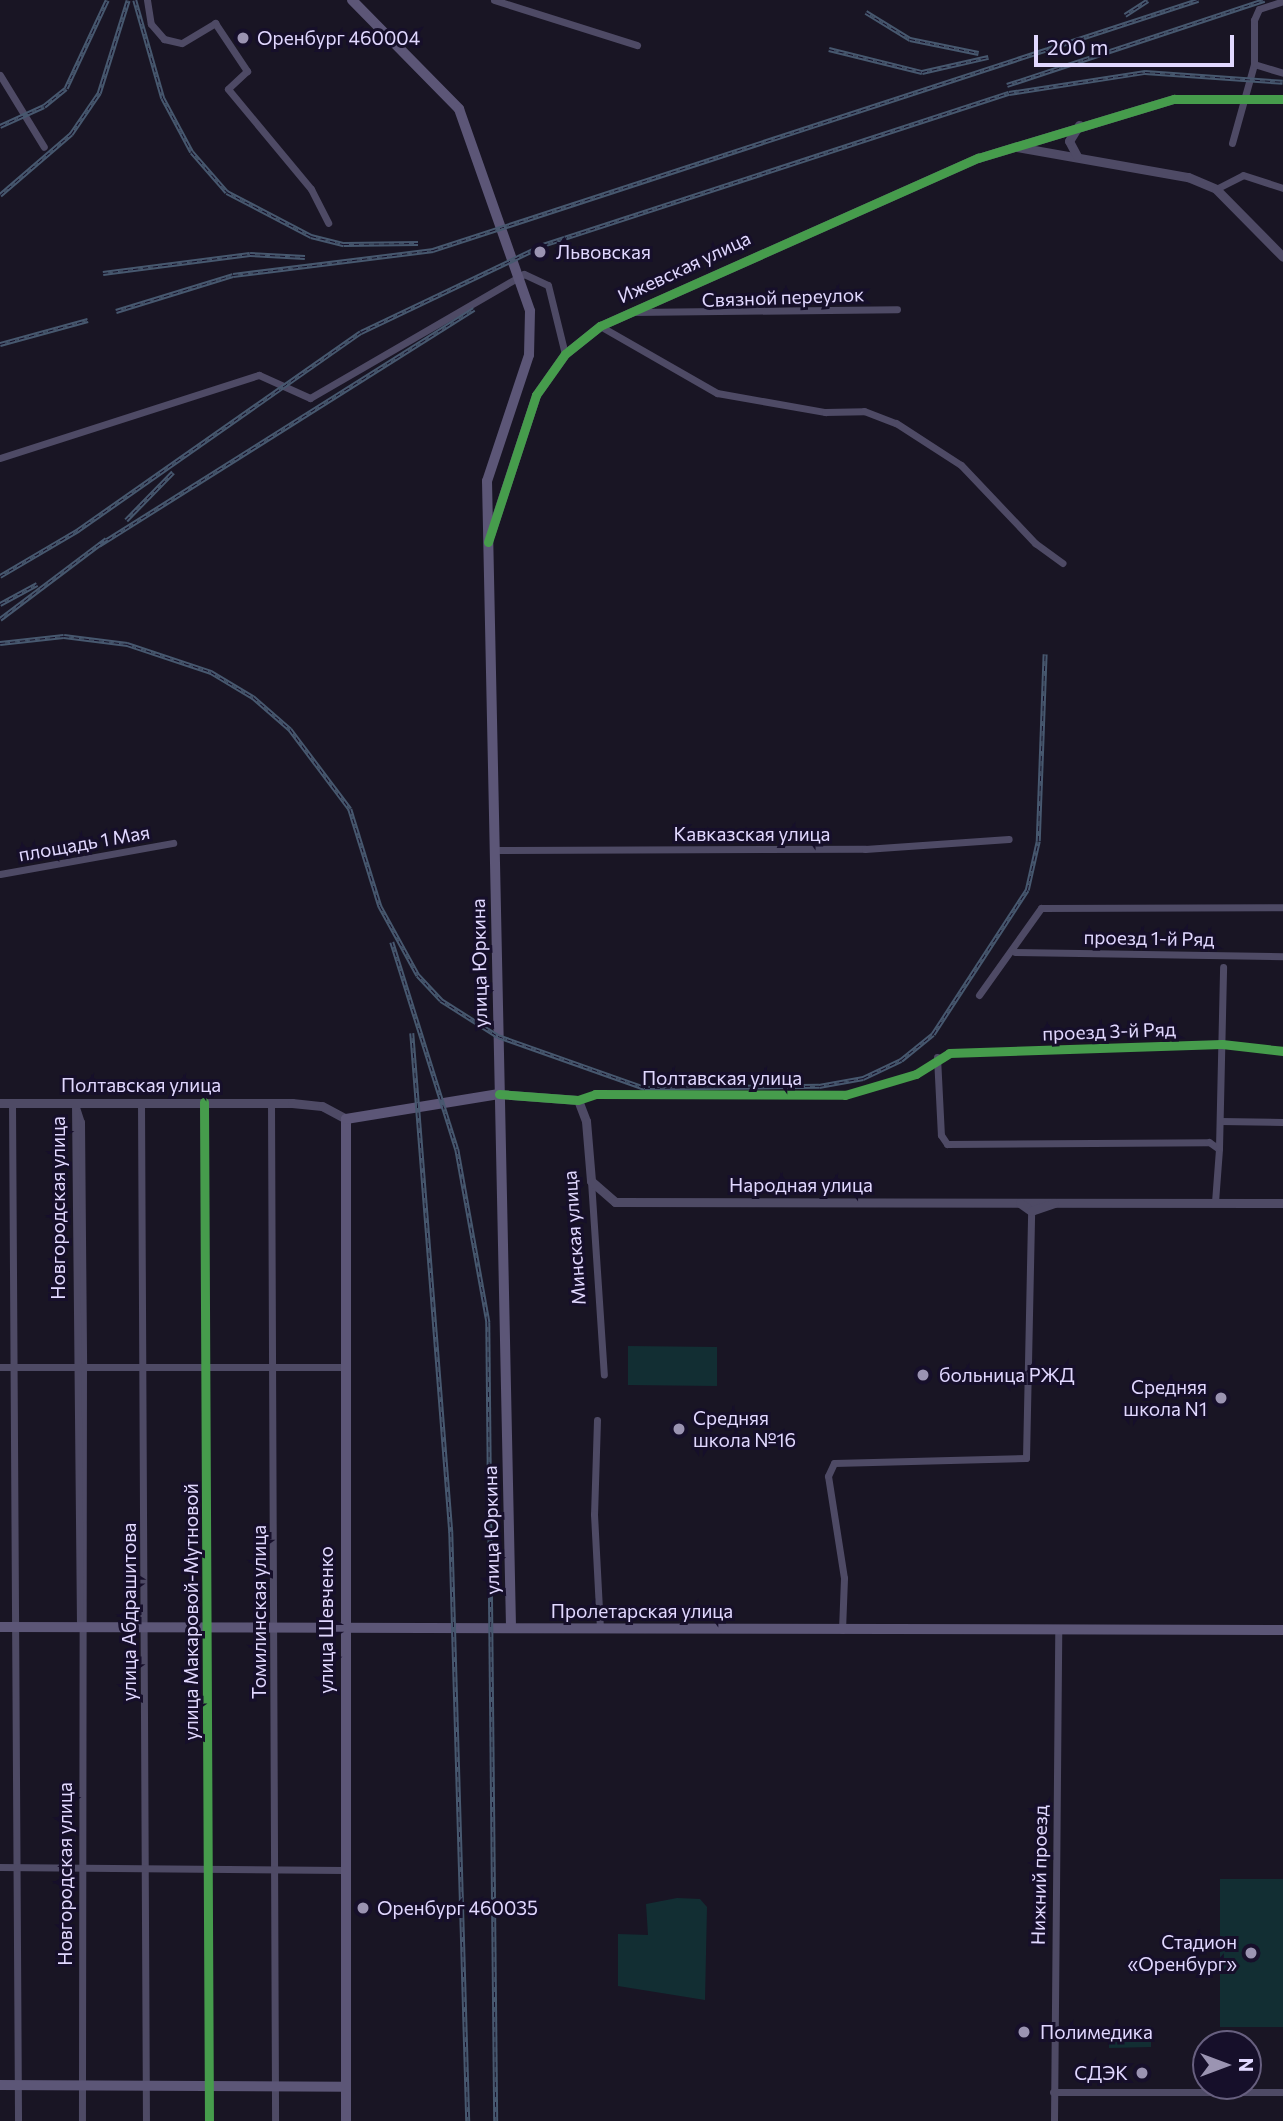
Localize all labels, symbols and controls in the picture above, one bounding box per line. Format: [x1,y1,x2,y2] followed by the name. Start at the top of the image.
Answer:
[1038,21,1238,65] scale bar
[257,27,420,49] place label: Оренбург 460004
[235,30,251,46] marker: Оренбург 460004
[1047,34,1108,59] text: 200 m
[614,226,754,308] street label: Ижевская улица
[556,241,651,263] place label: Львовская
[530,242,550,262] marker: Львовская
[701,283,865,311] street label: Связной переулок
[16,820,152,866] street label: площадь 1 Мая
[674,823,830,845] street label: Кавказская улица
[466,898,492,1028] street label: улица Юркина
[1083,925,1215,951] street label: проезд 1-й Ряд
[1042,1017,1176,1045] street label: проезд 3-й Ряд
[642,1067,802,1089] street label: Полтавская улица
[61,1074,221,1096] street label: Полтавская улица
[47,1116,69,1300] street label: Новгородская улица
[558,1170,590,1306] street label: Минская улица
[729,1174,873,1196] street label: Народная улица
[939,1364,1075,1386] place label: больница РЖД
[913,1365,933,1385] marker: больница РЖД
[1123,1376,1207,1420] place label: Средняя школа N1
[1213,1390,1229,1406] marker: Средняя школа N1
[693,1407,796,1451] place label: Средняя школа №16
[671,1421,687,1437] marker: Средняя школа №16
[478,1465,504,1595] street label: улица Юркина
[180,1483,202,1741] street label: улица Макаровой-Мутновой
[118,1523,140,1701] street label: улица Абдрашитова
[248,1525,270,1699] street label: Томилинская улица
[315,1546,337,1694] street label: улица Шевченко
[551,1600,733,1622] street label: Пролетарская улица
[54,1782,76,1966] street label: Новгородская улица
[1026,1805,1052,1945] street label: Нижний проезд
[377,1897,538,1919] place label: Оренбург 460035
[355,1900,371,1916] marker: Оренбург 460035
[1127,1931,1237,1975] place label: Стадион «Оренбург»
[1243,1945,1259,1961] marker: Стадион «Оренбург»
[1040,2021,1153,2043] place label: Полимедика
[1014,2022,1034,2042] marker: Полимедика
[1192,2030,1262,2100] north arrow
[1235,2058,1258,2072] text: N
[1074,2062,1128,2084] place label: СДЭК
[1134,2065,1150,2081] marker: СДЭК

